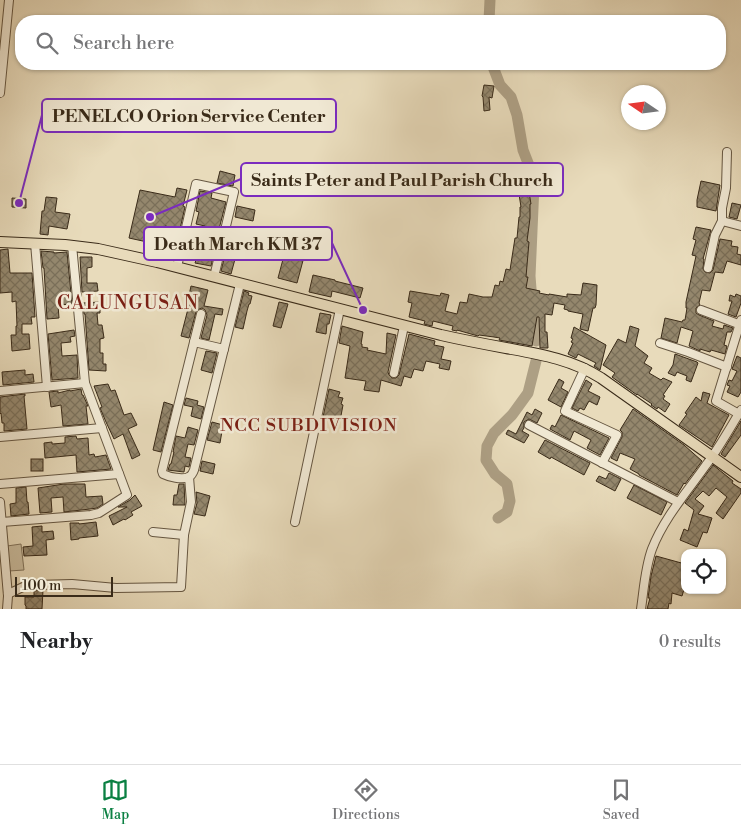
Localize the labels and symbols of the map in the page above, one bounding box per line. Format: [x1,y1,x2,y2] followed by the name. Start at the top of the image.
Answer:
[621,85,666,130] north arrow
[42,99,336,132] callout: PENELCO Orion Service Center
[52,105,326,128] text: PENELCO Orion Service Center
[241,163,563,196] callout: Saints Peter and Paul Parish Church
[251,169,553,192] text: Saints Peter and Paul Parish Church
[144,227,332,260] callout: Death March KM 37
[154,233,323,256] text: Death March KM 37
[57,291,199,315] district label: CALUNGUSAN
[220,414,398,437] district label: NCC SUBDIVISION
[15,574,112,597] scale bar

